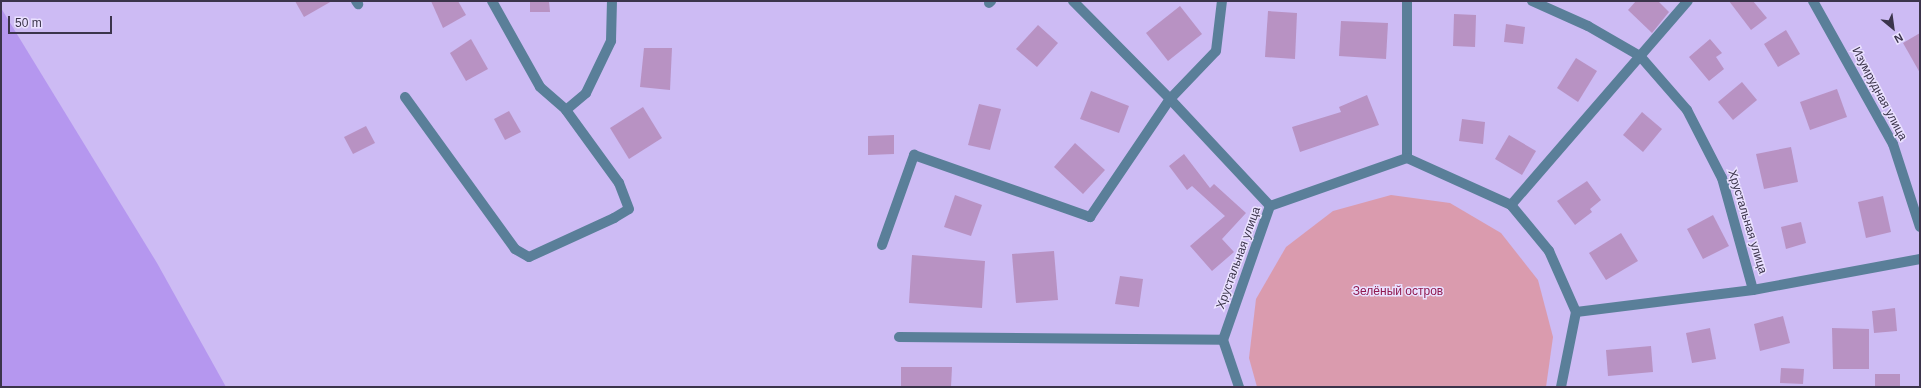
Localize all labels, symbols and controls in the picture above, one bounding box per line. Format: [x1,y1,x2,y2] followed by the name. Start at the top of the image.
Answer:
[10,8,114,34] scale bar
[1873,8,1913,48] north arrow
[15,16,42,30] text: 50 m
[1892,31,1905,46] text: N
[1848,45,1910,143] street label: Изумрудная улица
[1724,168,1770,276] street label: Хрустальная улица
[1214,205,1264,311] street label: Хрустальная улица
[1353,285,1443,299] park label: Зелёный остров

